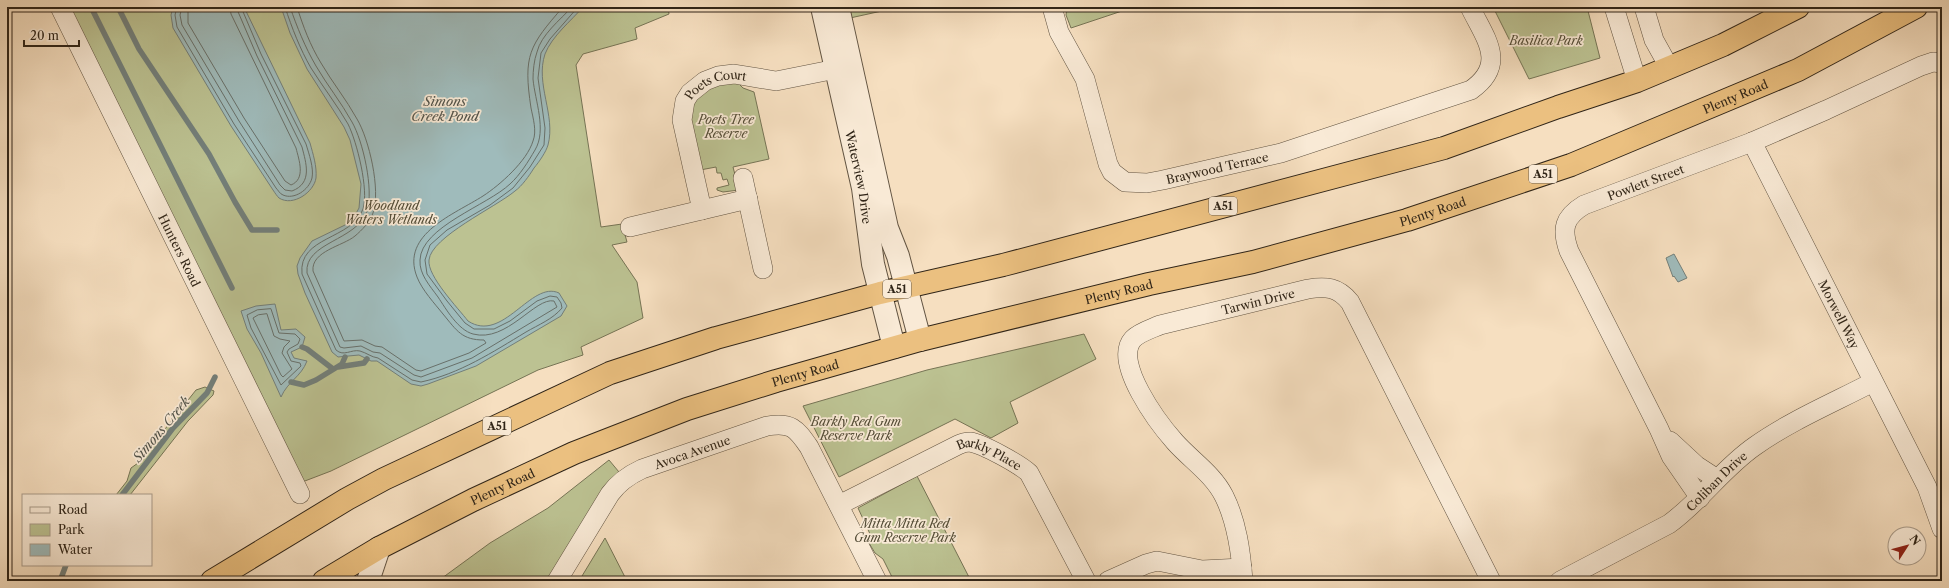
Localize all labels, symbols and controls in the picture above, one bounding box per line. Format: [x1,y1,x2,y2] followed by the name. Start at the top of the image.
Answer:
[24,22,79,48] scale bar
[30,28,59,43] text: 20 m
[1508,33,1583,48] park label: Basilica Park
[681,66,749,102] street label: Poets Court
[1700,76,1771,117] street label: Plenty Road
[411,93,480,124] water label: Simons Creek Pond
[697,112,755,141] park label: Poets Tree Reserve
[842,128,875,225] street label: Waterview Drive
[1165,149,1270,187] street label: Braywood Terrace
[1605,160,1687,203] street label: Powlett Street
[1529,165,1557,183] road number: A51
[1398,193,1468,229] street label: Plenty Road
[1209,197,1237,215] road number: A51
[345,198,438,227] park label: Woodland Waters Wetlands
[156,211,204,290] street label: Hunters Road
[1083,276,1155,307] street label: Plenty Road
[1816,277,1863,351] street label: Morwell Way
[883,280,911,298] road number: A51
[1220,285,1296,317] street label: Tarwin Drive
[770,356,841,389] street label: Plenty Road
[128,393,193,466] water label: Simons Creek
[810,414,901,443] park label: Barkly Red Gum Reserve Park
[483,417,511,435] road number: A51
[651,432,733,472] street label: Avoca Avenue
[954,434,1025,473] street label: Barkly Place
[1683,448,1750,514] street label: Coliban Drive
[468,465,537,508] street label: Plenty Road
[22,494,152,566] legend
[58,502,88,517] text: Road
[854,516,957,545] park label: Mitta Mitta Red Gum Reserve Park
[58,522,85,537] text: Park
[1887,526,1927,566] north arrow
[1907,532,1924,548] text: N
[57,542,92,557] text: Water

